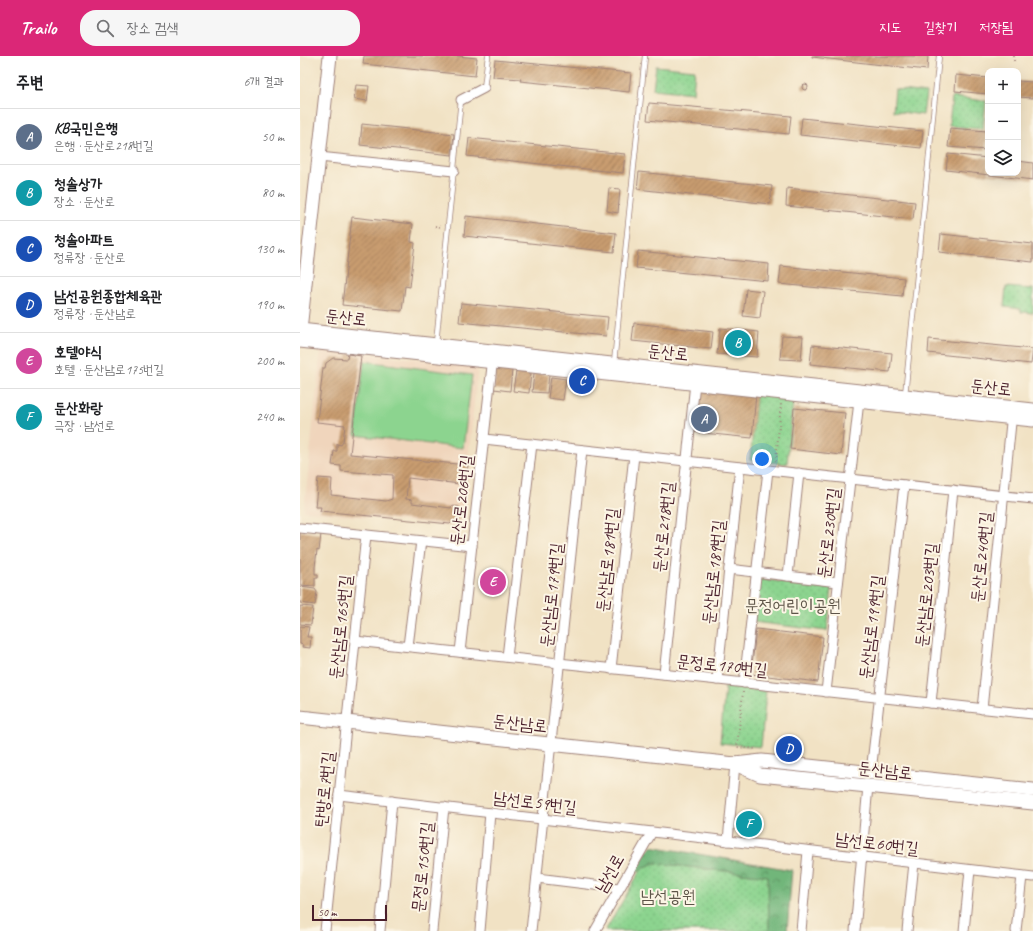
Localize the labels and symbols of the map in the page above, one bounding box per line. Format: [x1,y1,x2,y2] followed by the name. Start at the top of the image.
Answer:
[324,305,367,330] street label: 둔산로
[725,328,751,358] pin: B
[646,340,689,365] street label: 둔산로
[569,366,595,396] pin: C
[969,375,1012,400] street label: 둔산로
[691,404,717,434] pin: A
[752,449,772,469] your location
[446,453,478,547] street label: 둔산로206번길
[648,480,679,574] street label: 둔산로218번길
[813,486,845,580] street label: 둔산로230번길
[592,506,623,613] street label: 둔산남로181번길
[966,510,997,604] street label: 둔산로240번길
[698,518,729,625] street label: 둔산남로189번길
[536,541,567,648] street label: 둔산남로179번길
[911,541,942,648] street label: 둔산남로203번길
[480,567,506,597] pin: E
[325,573,356,680] street label: 둔산남로165번길
[855,573,888,680] street label: 둔산남로199번길
[745,595,841,616] park label: 문정어린이공원
[675,650,769,681] street label: 문정로170번길
[492,710,548,737] street label: 둔산남로
[776,734,802,764] pin: D
[310,750,339,828] street label: 탄방로7번길
[857,757,913,784] street label: 둔산남로
[492,787,578,818] street label: 남선로59번길
[736,809,762,839] pin: F
[407,820,438,914] street label: 문정로150번길
[834,828,920,859] street label: 남선로60번길
[590,850,629,896] street label: 남선로
[641,886,695,907] park label: 남선공원
[312,903,387,922] scale bar

